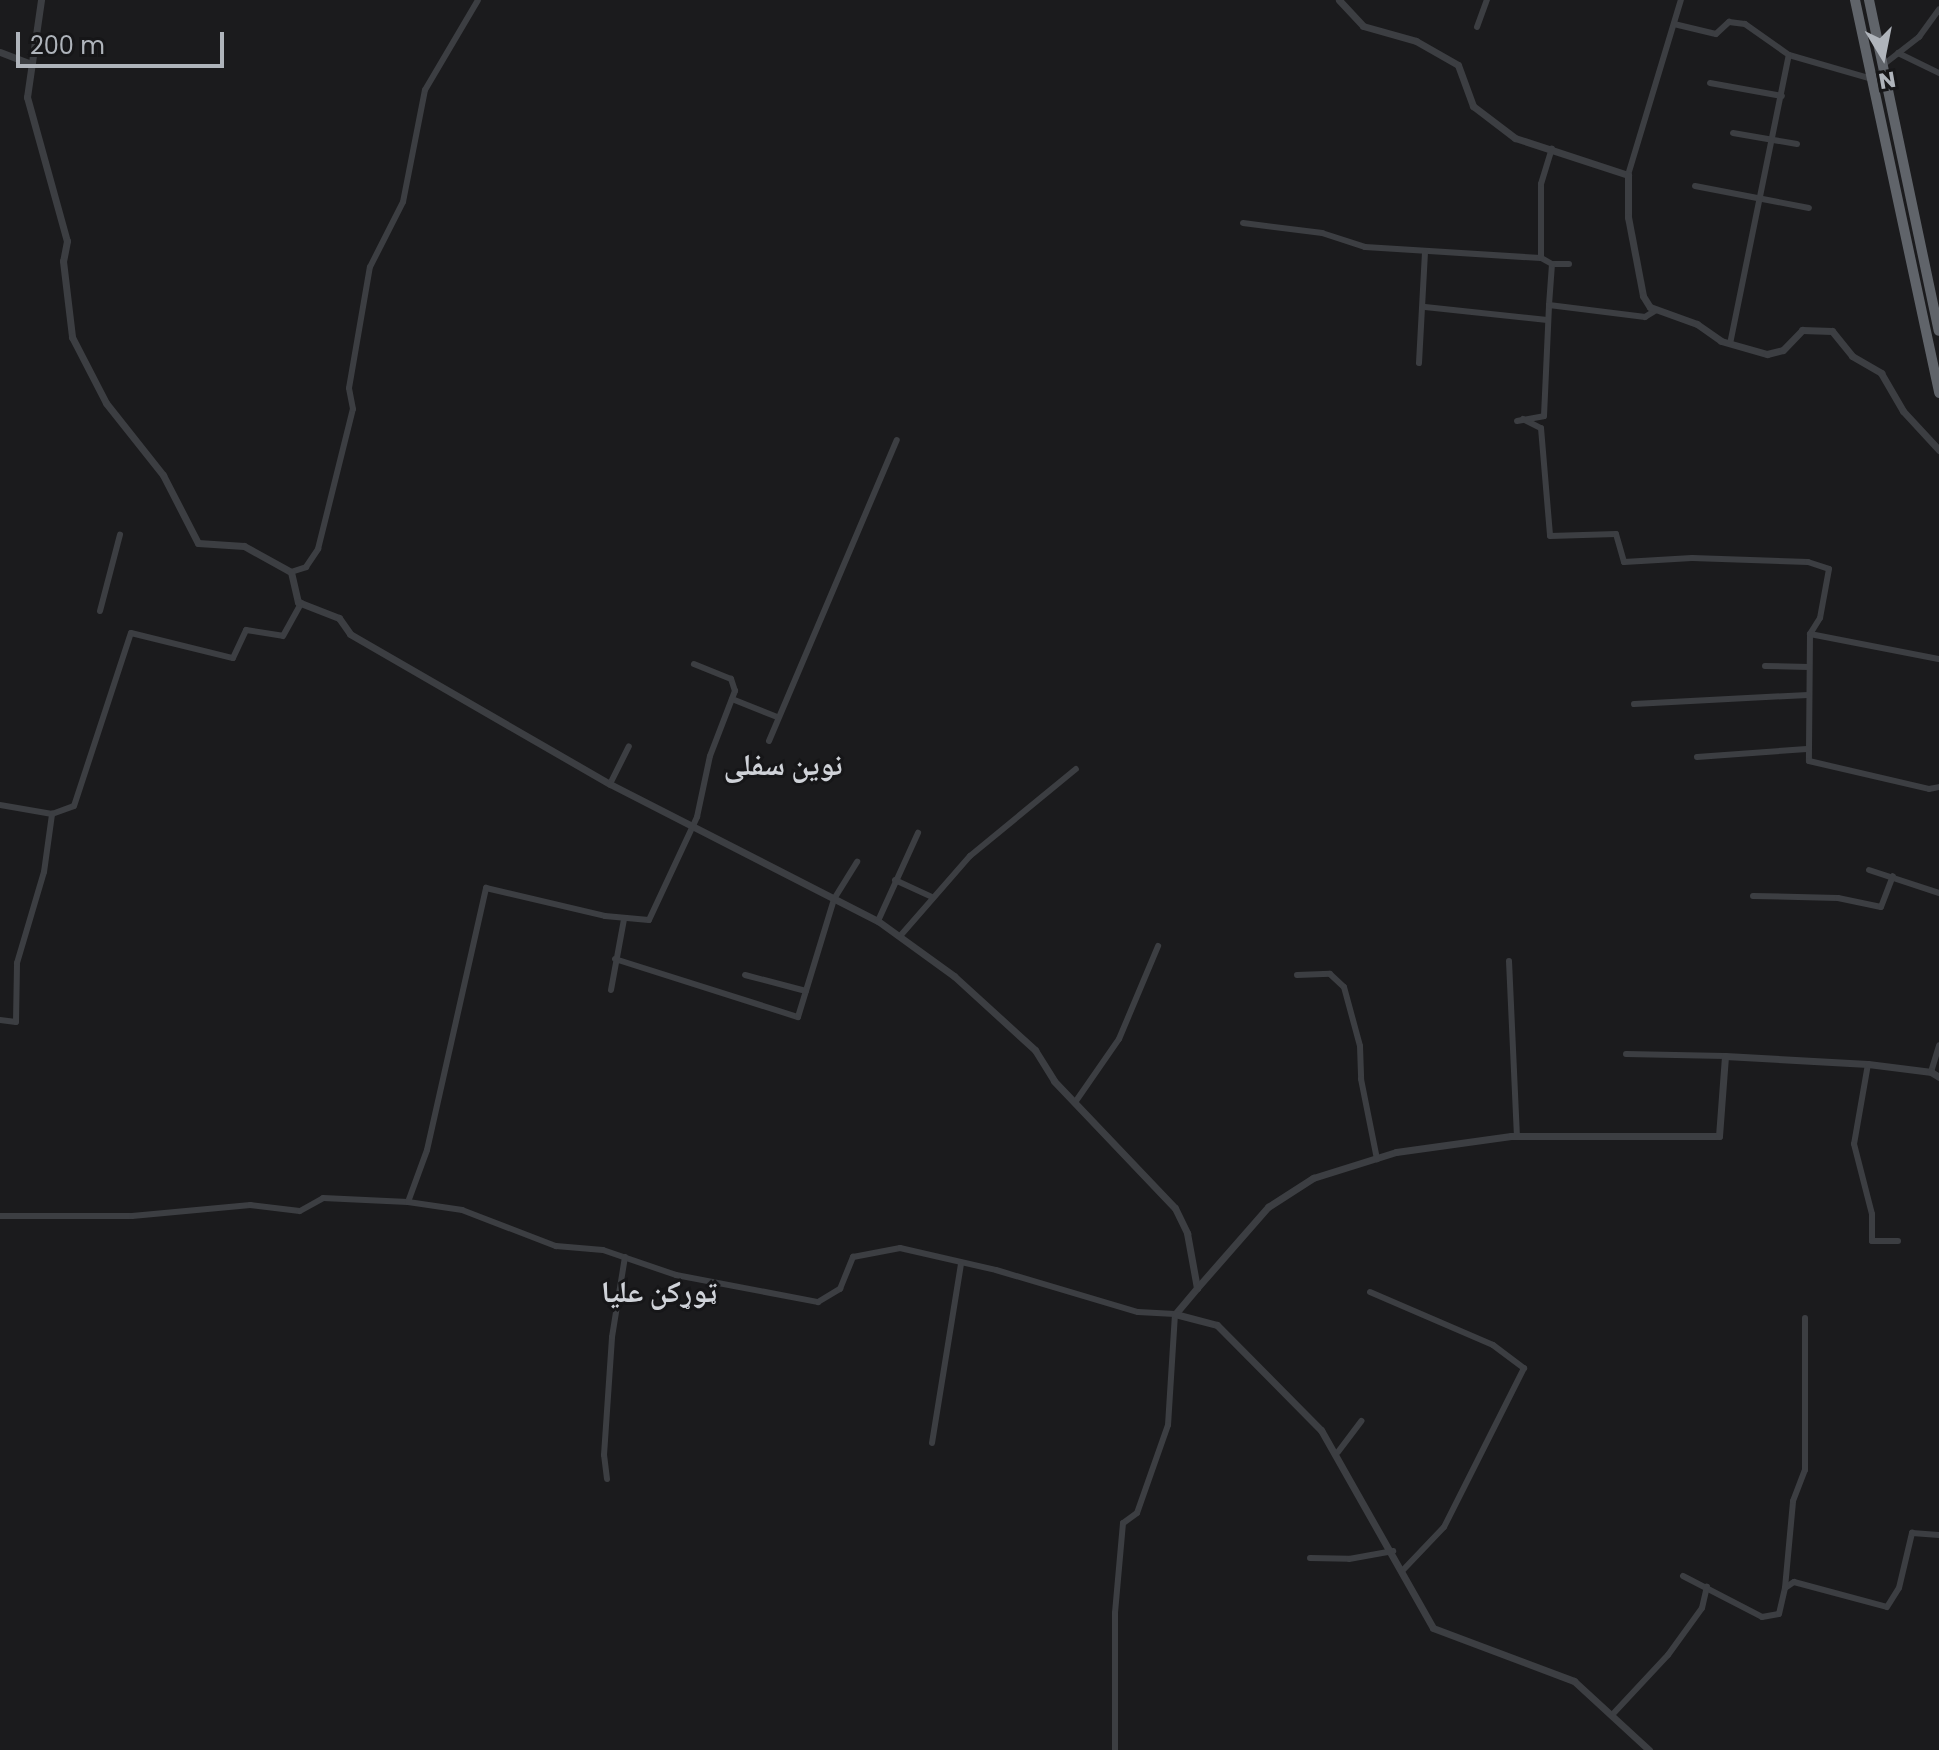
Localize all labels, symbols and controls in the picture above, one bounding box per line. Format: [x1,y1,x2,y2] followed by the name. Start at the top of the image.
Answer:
[20,16,228,66] scale bar
[1843,16,1923,96] north arrow
[30,29,105,62] text: 200 m
[1876,63,1898,97] text: N
[724,747,842,783] district label: نوین سفلى
[601,1274,717,1310] district label: ټوړکن علیا

